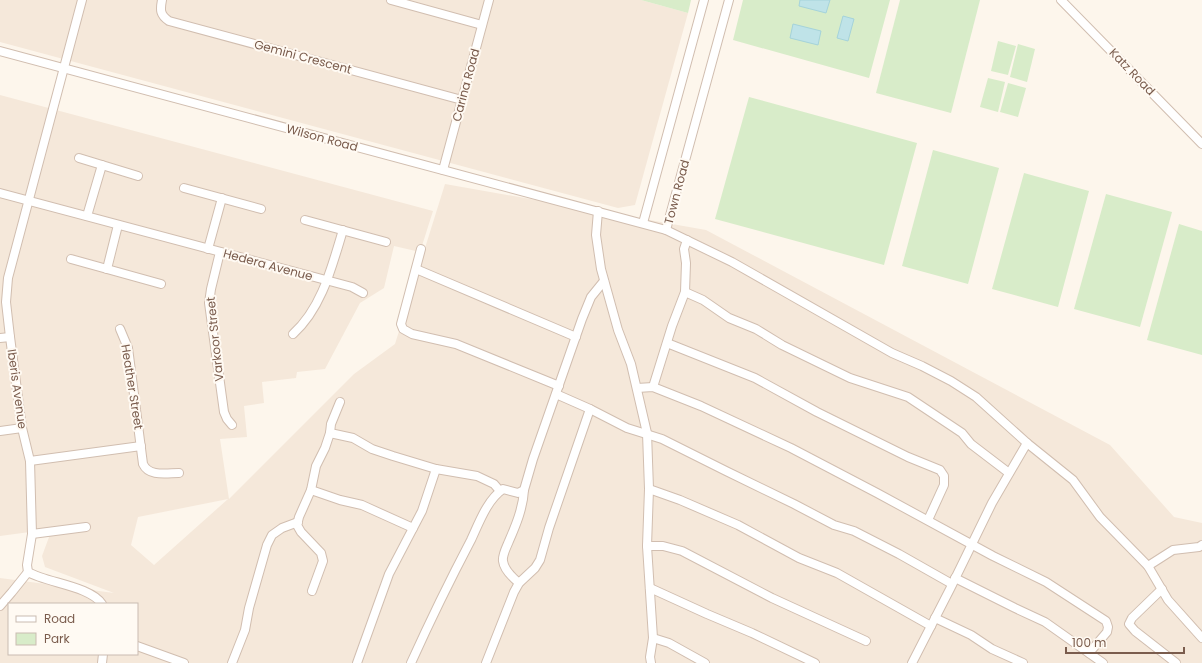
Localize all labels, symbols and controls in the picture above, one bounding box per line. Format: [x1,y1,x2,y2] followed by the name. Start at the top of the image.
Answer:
[253,35,354,78] street label: Gemini Crescent
[1106,44,1159,99] street label: Katz Road
[448,46,483,123] street label: Carina Road
[284,120,360,155] street label: Wilson Road
[660,158,693,226] street label: Town Road
[221,244,315,285] street label: Hedera Avenue
[202,296,227,382] street label: Varkoor Street
[117,343,148,431] street label: Heather Street
[3,348,32,430] street label: Iberis Avenue
[8,603,138,655] legend
[44,610,75,627] text: Road
[1066,629,1184,655] scale bar
[44,630,71,647] text: Park
[1072,634,1106,651] text: 100 m

